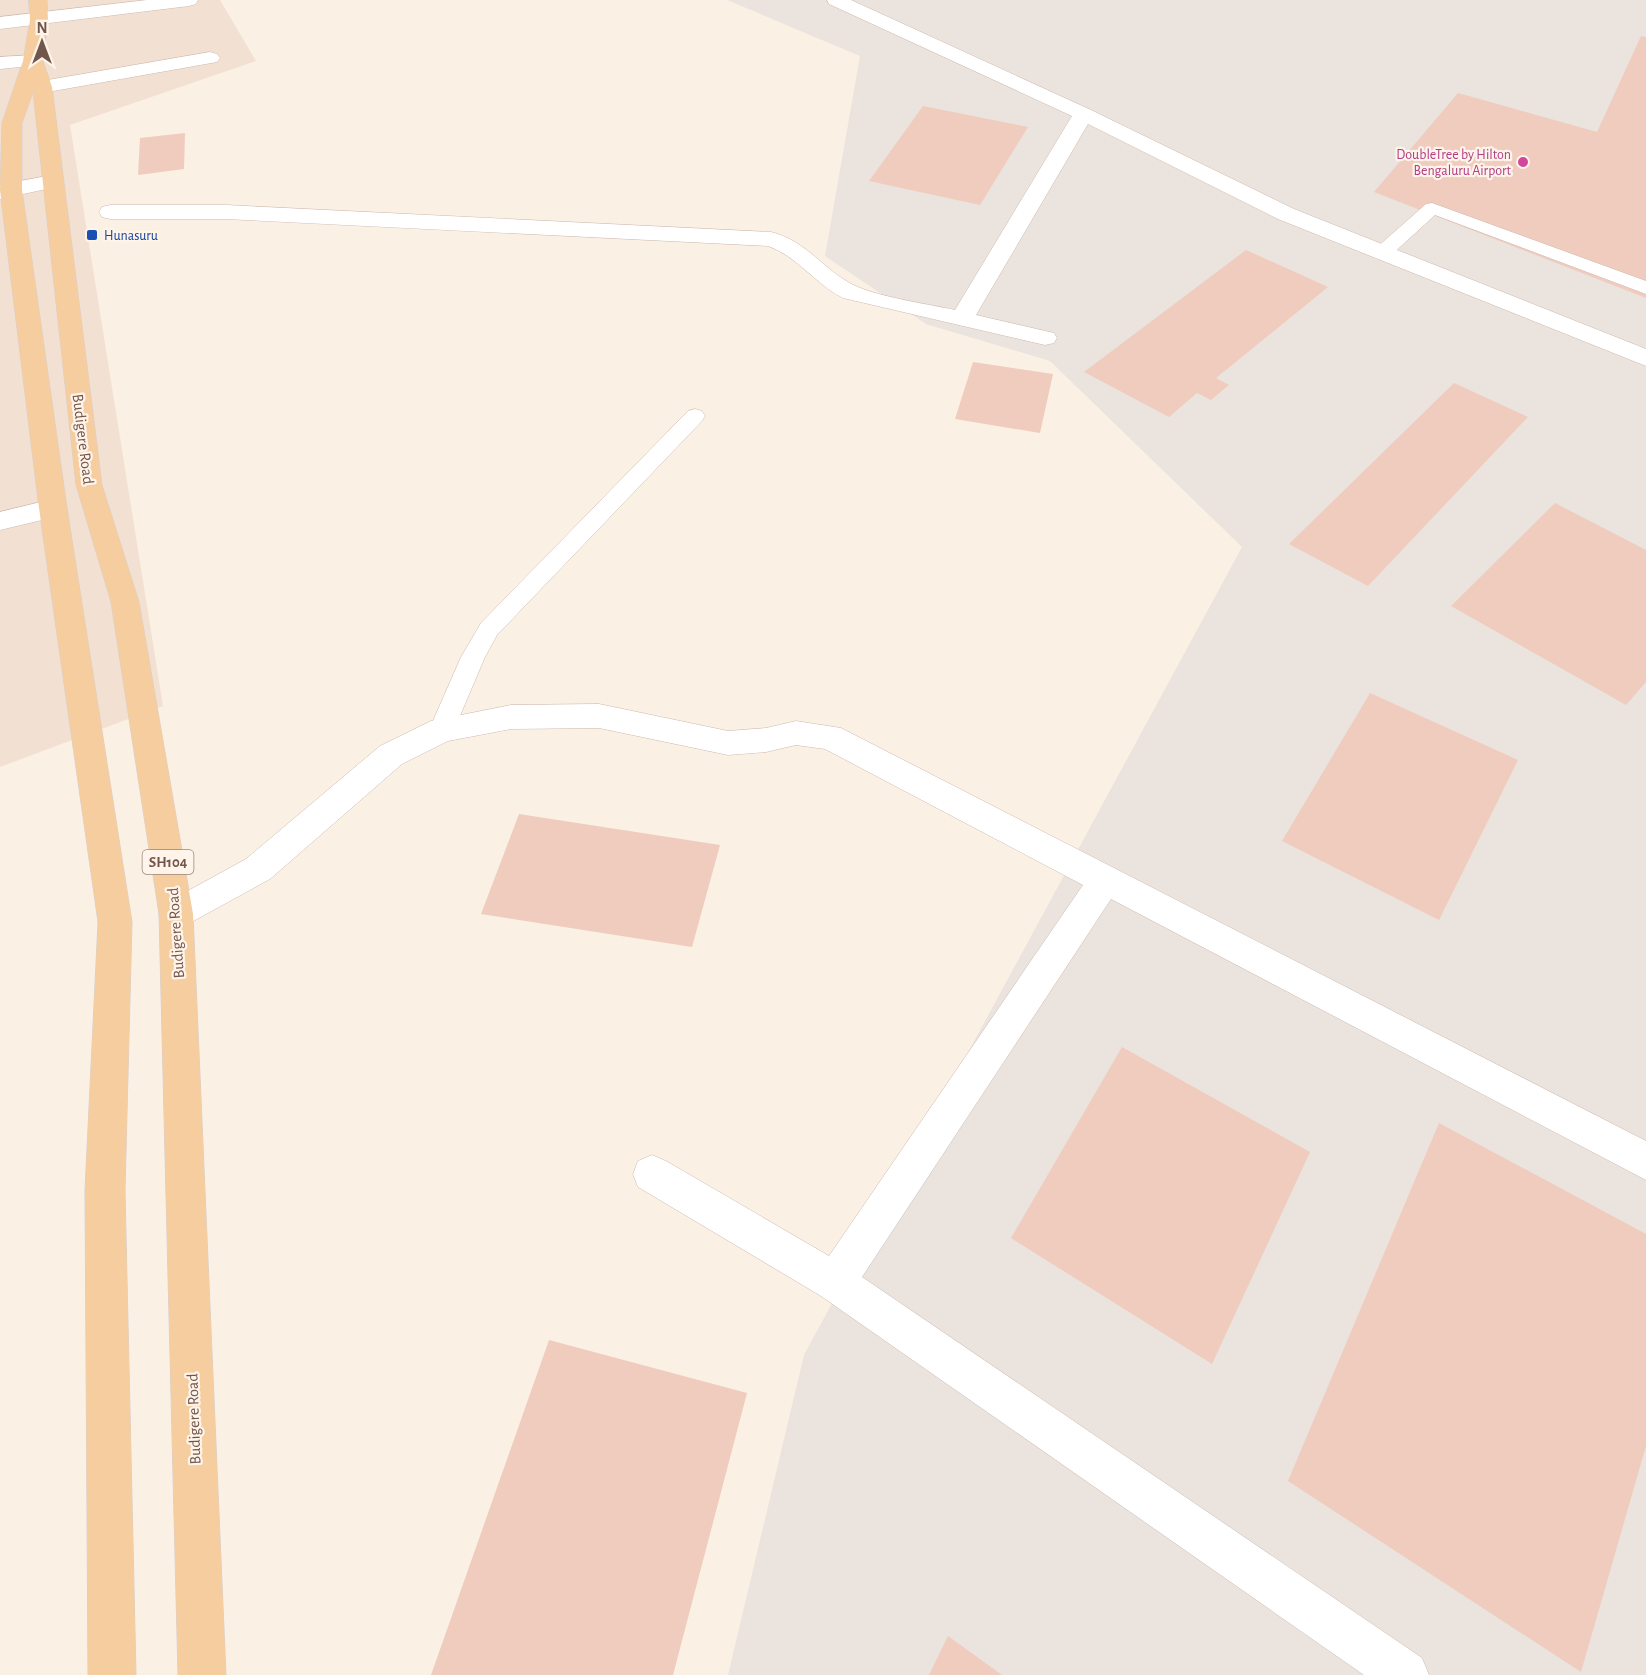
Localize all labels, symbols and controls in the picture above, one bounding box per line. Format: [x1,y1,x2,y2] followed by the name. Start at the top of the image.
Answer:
[12,12,72,72] north arrow
[36,20,48,36] text: N
[1396,148,1512,178] place label: DoubleTree by Hilton Bengaluru Airport
[1516,155,1530,169] marker: DoubleTree by Hilton Bengaluru Airport
[85,228,99,242] marker: Hunasuru
[104,229,158,243] place label: Hunasuru
[70,393,96,485] street label: Budigere Road
[142,850,194,874] road number: SH104
[165,887,187,979] street label: Budigere Road
[184,1373,204,1465] street label: Budigere Road

